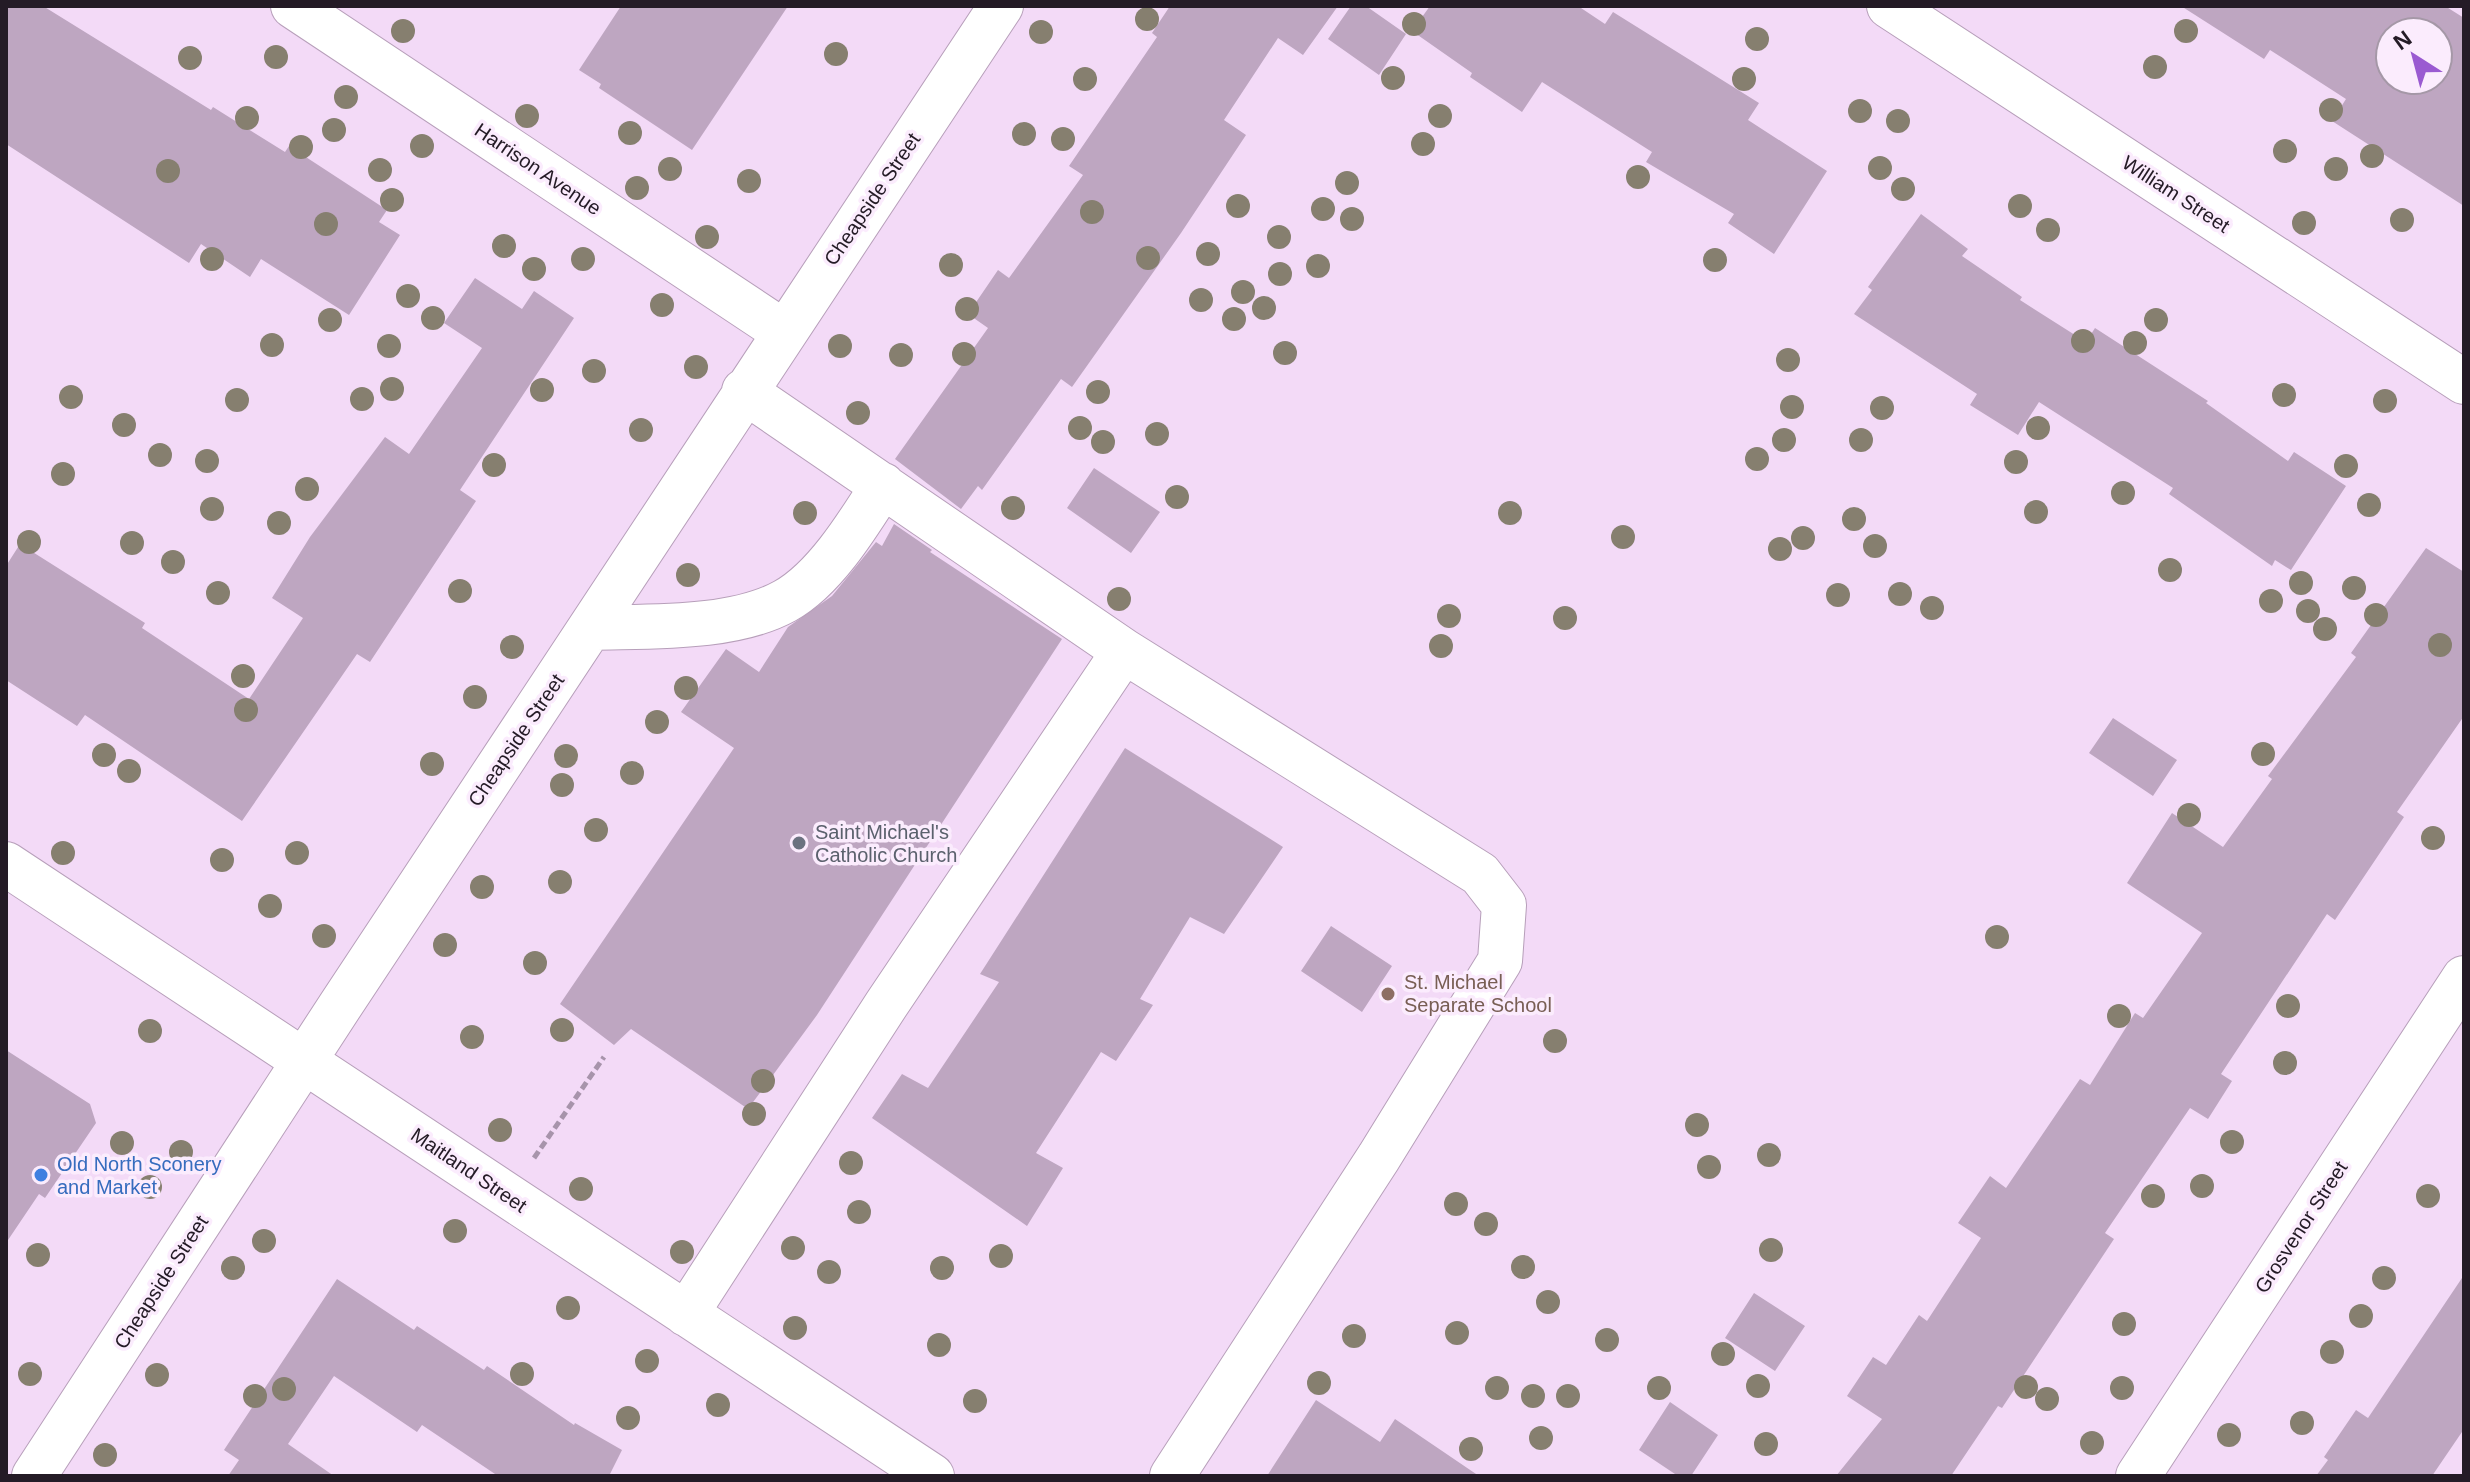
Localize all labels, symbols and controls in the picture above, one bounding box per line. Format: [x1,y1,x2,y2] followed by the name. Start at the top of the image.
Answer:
[2374,16,2454,96] north arrow
[2389,25,2416,55] text: N
[471,119,605,219] street label: Harrison Avenue
[820,128,925,269] street label: Cheapside Street
[2118,151,2234,237] street label: William Street
[464,669,569,810] street label: Cheapside Street
[815,821,957,866] place label: Saint Michael's Catholic Church
[790,834,808,852] marker: Saint Michael's Catholic Church
[1404,971,1552,1016] place label: St. Michael Separate School
[1379,985,1397,1003] marker: St. Michael Separate School
[407,1123,531,1217] street label: Maitland Street
[57,1153,222,1198] place label: Old North Sconery and Market
[2250,1157,2352,1297] street label: Grosvenor Street
[32,1166,50,1184] marker: Old North Sconery and Market
[110,1211,213,1353] street label: Cheapside Street

